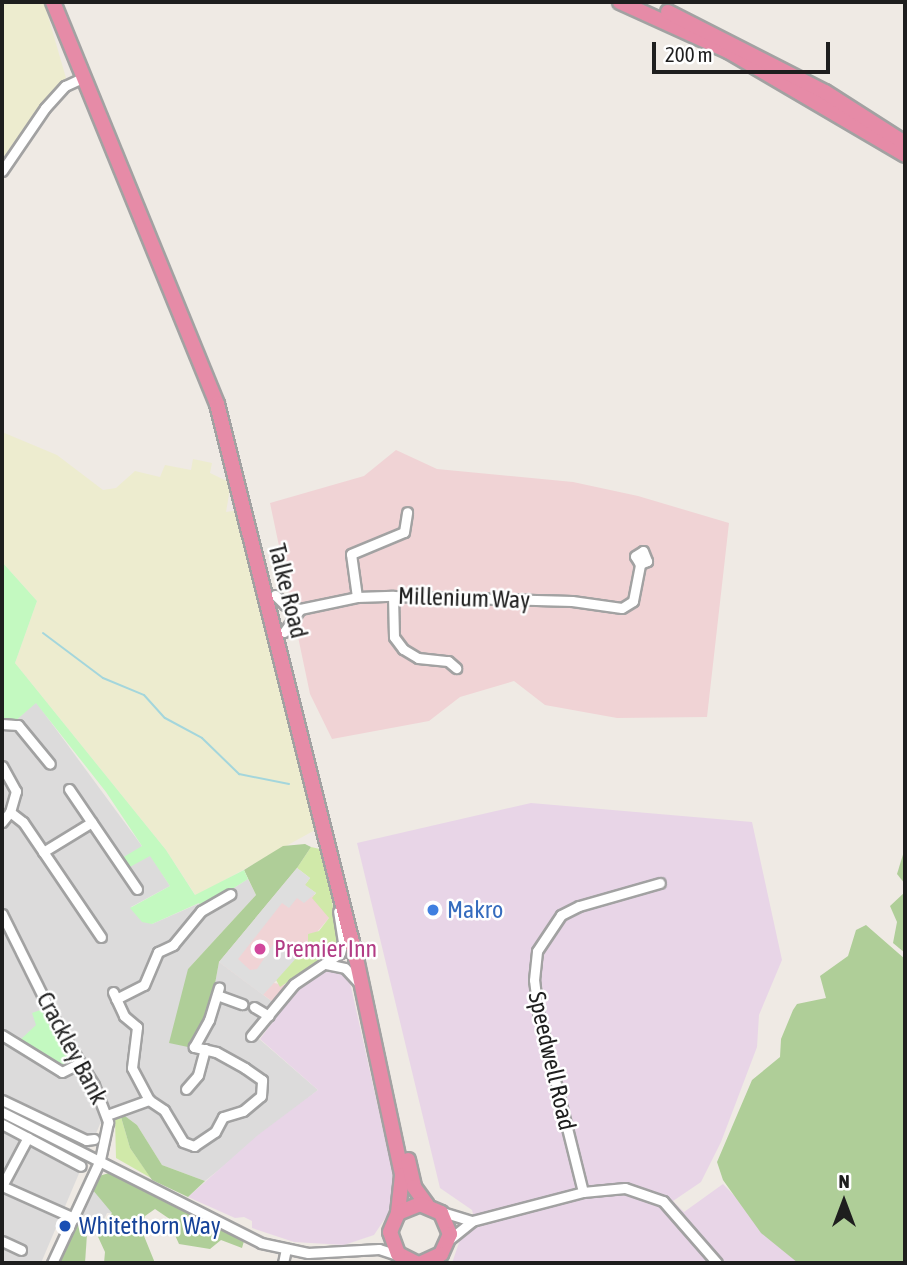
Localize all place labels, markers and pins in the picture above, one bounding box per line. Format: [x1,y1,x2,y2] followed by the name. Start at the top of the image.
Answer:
[447,896,503,924] place label: Makro
[425,902,441,918] marker: Makro
[274,935,377,963] place label: Premier Inn
[252,941,268,957] marker: Premier Inn
[79,1212,221,1240] place label: Whitethorn Way
[57,1218,73,1234] marker: Whitethorn Way

